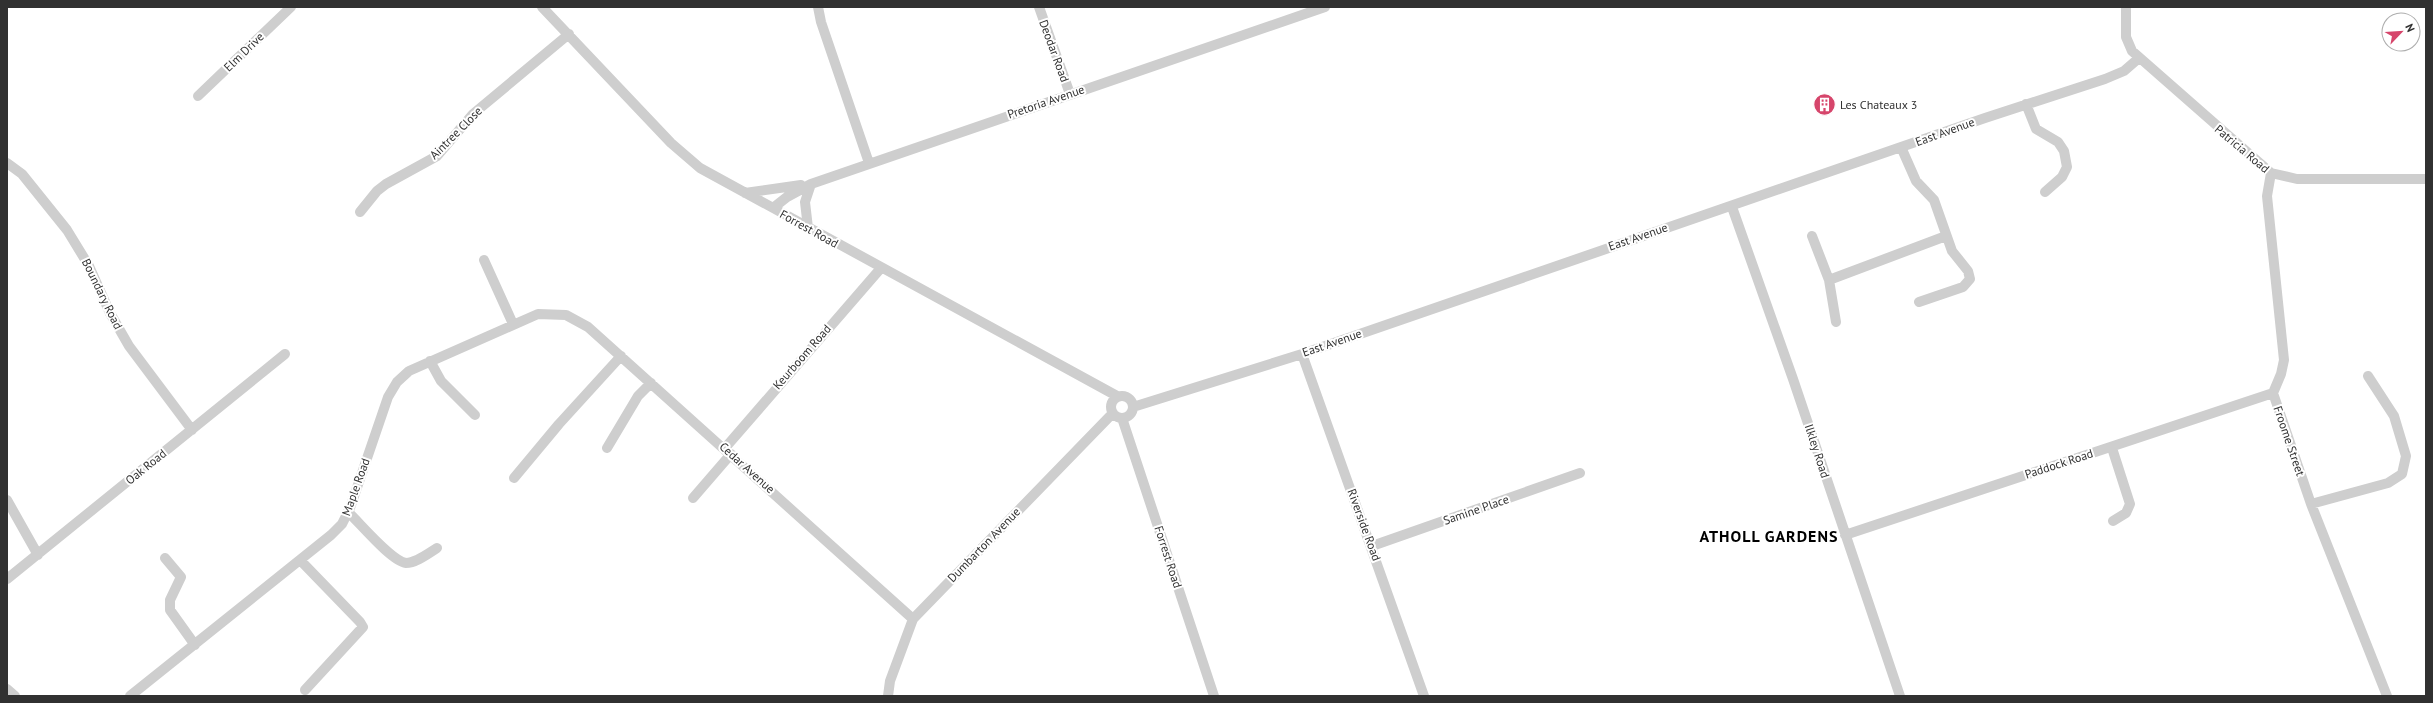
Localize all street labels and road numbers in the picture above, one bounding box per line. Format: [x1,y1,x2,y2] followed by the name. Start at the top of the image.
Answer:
[1036,18,1073,84] street label: Deodar Road
[221,29,267,74] street label: Elm Drive
[1005,81,1086,122] street label: Pretoria Avenue
[426,103,485,162] street label: Aintree Close
[1913,114,1976,149] street label: East Avenue
[2212,121,2273,176] street label: Patricia Road
[777,206,841,251] street label: Forrest Road
[1606,219,1670,254] street label: East Avenue
[79,256,126,332] street label: Boundary Road
[769,321,834,392] street label: Keurboom Road
[1300,325,1364,360] street label: East Avenue
[2271,404,2308,478] street label: Froome Street
[1802,422,1833,480] street label: Ilkley Road
[717,439,778,496] street label: Cedar Avenue
[2023,445,2095,482] street label: Paddock Road
[122,446,169,488] street label: Oak Road
[338,456,373,518] street label: Maple Road
[1344,487,1384,563] street label: Riverside Road
[1441,491,1511,528] street label: Samine Place
[944,504,1023,585] street label: Dumbarton Avenue
[1151,524,1186,590] street label: Forrest Road

